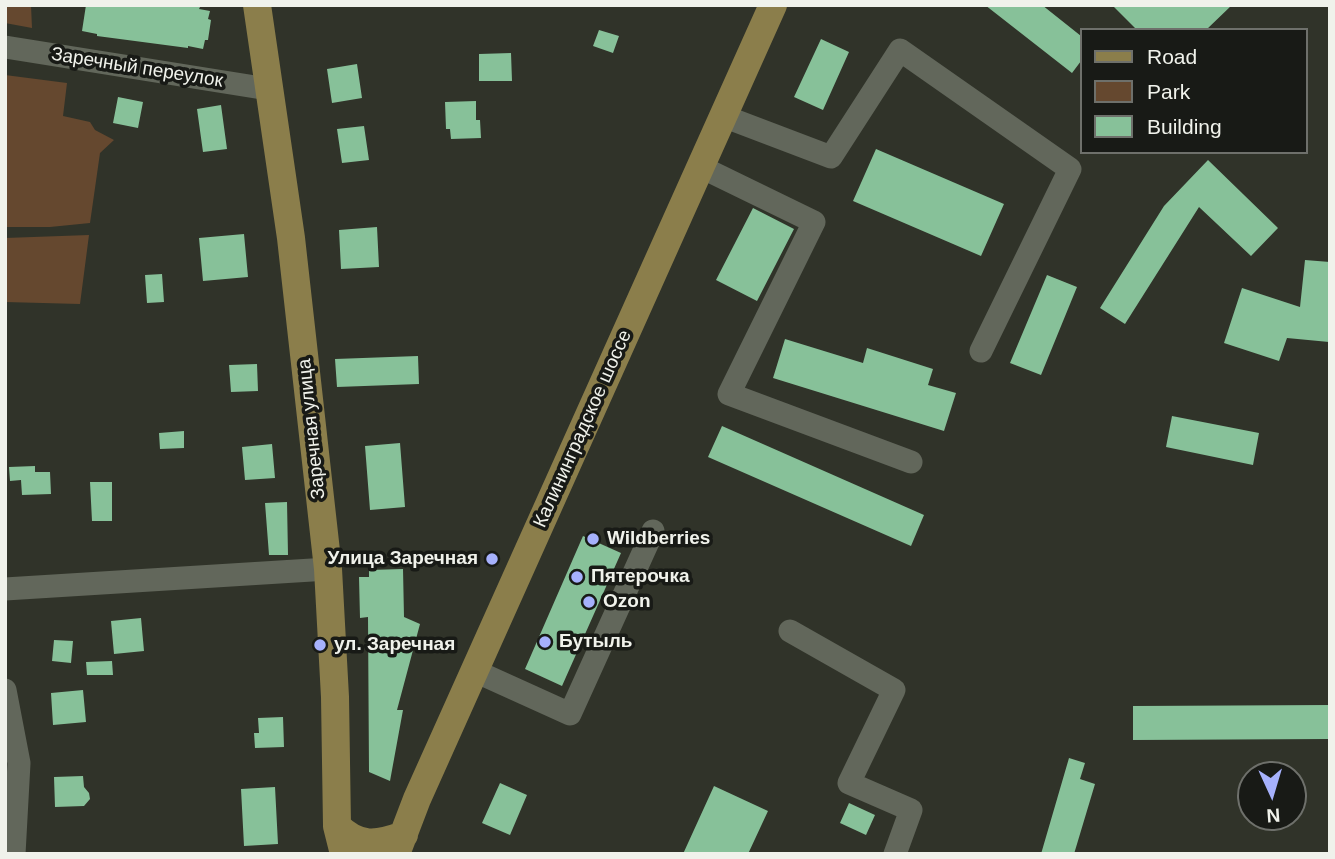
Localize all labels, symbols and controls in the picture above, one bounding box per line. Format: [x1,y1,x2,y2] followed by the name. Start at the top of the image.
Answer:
[1080,28,1307,154] legend
[50,43,224,93] street label: Заречный переулок
[1147,45,1197,68] text: Road
[1147,80,1190,103] text: Park
[1147,115,1222,138] text: Building
[529,327,637,531] street label: Калининградское шоссе
[293,358,331,500] street label: Заречная улица
[607,528,710,550] place label: Wildberries
[585,531,601,547] marker: Wildberries
[328,548,478,570] place label: Улица Заречная
[484,551,500,567] marker: Улица Заречная
[591,566,689,588] place label: Пятерочка
[569,569,585,585] marker: Пятерочка
[603,591,650,613] place label: Ozon
[581,594,597,610] marker: Ozon
[559,631,632,653] place label: Бутыль
[334,634,455,656] place label: ул. Заречная
[537,634,553,650] marker: Бутыль
[312,637,328,653] marker: ул. Заречная
[1237,761,1307,831] north arrow
[1266,804,1281,826] text: N

